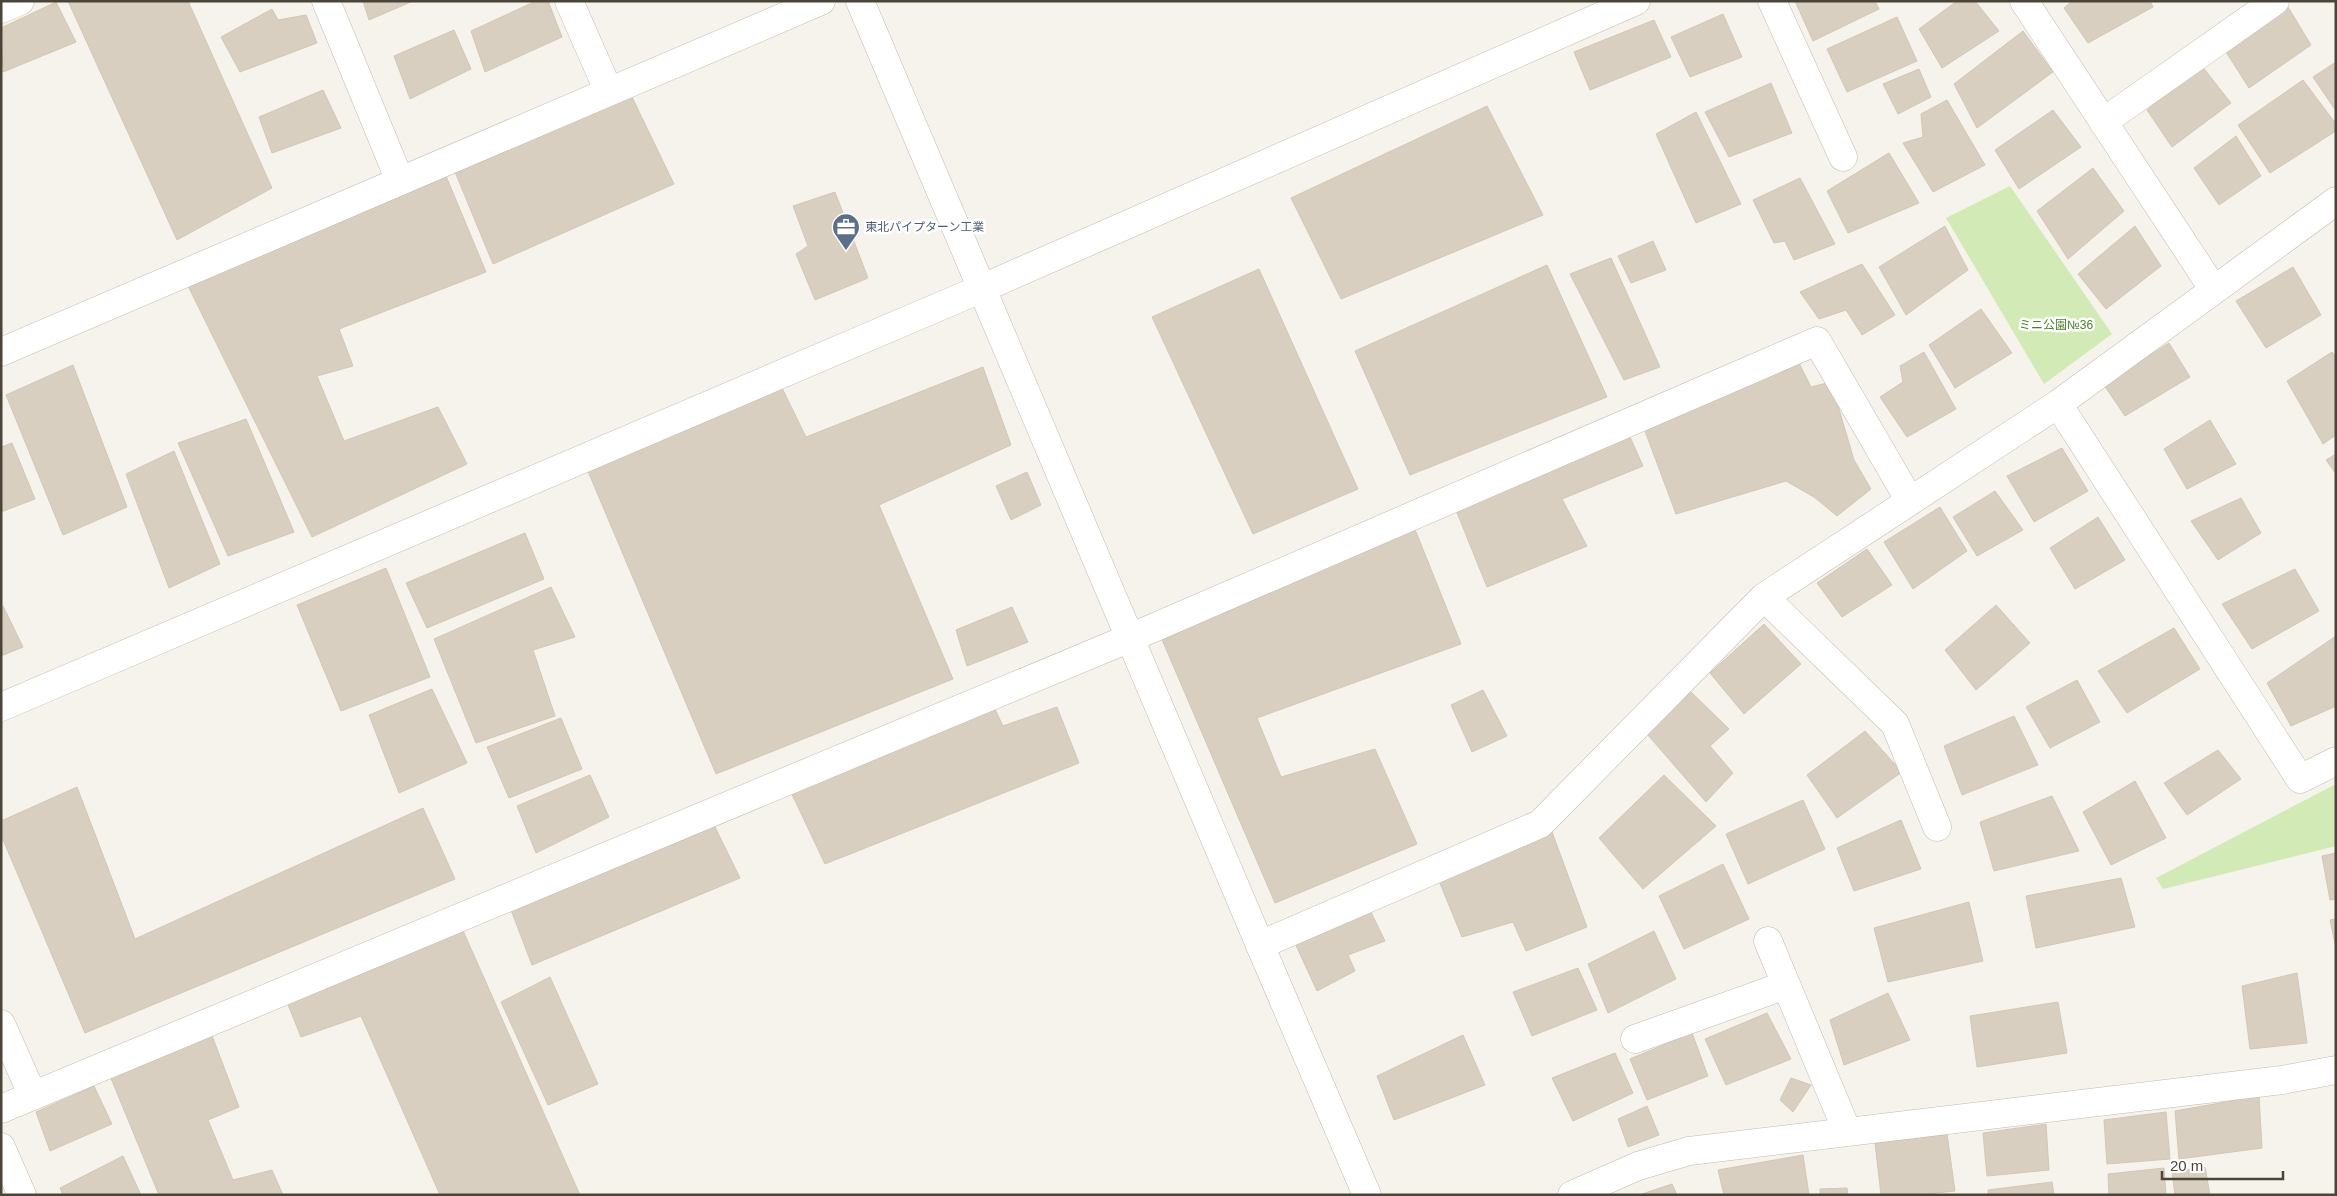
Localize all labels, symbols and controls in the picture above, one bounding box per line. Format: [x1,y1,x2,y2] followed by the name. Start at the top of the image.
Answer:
[831,212,861,251] office icon: 東北パイプターン工業
[865,220,984,234] place label: 東北パイプターン工業
[2019,318,2093,332] park label: ミニ公園№36
[2162,1148,2283,1180] scale bar
[2170,1157,2203,1174] text: 20 m

